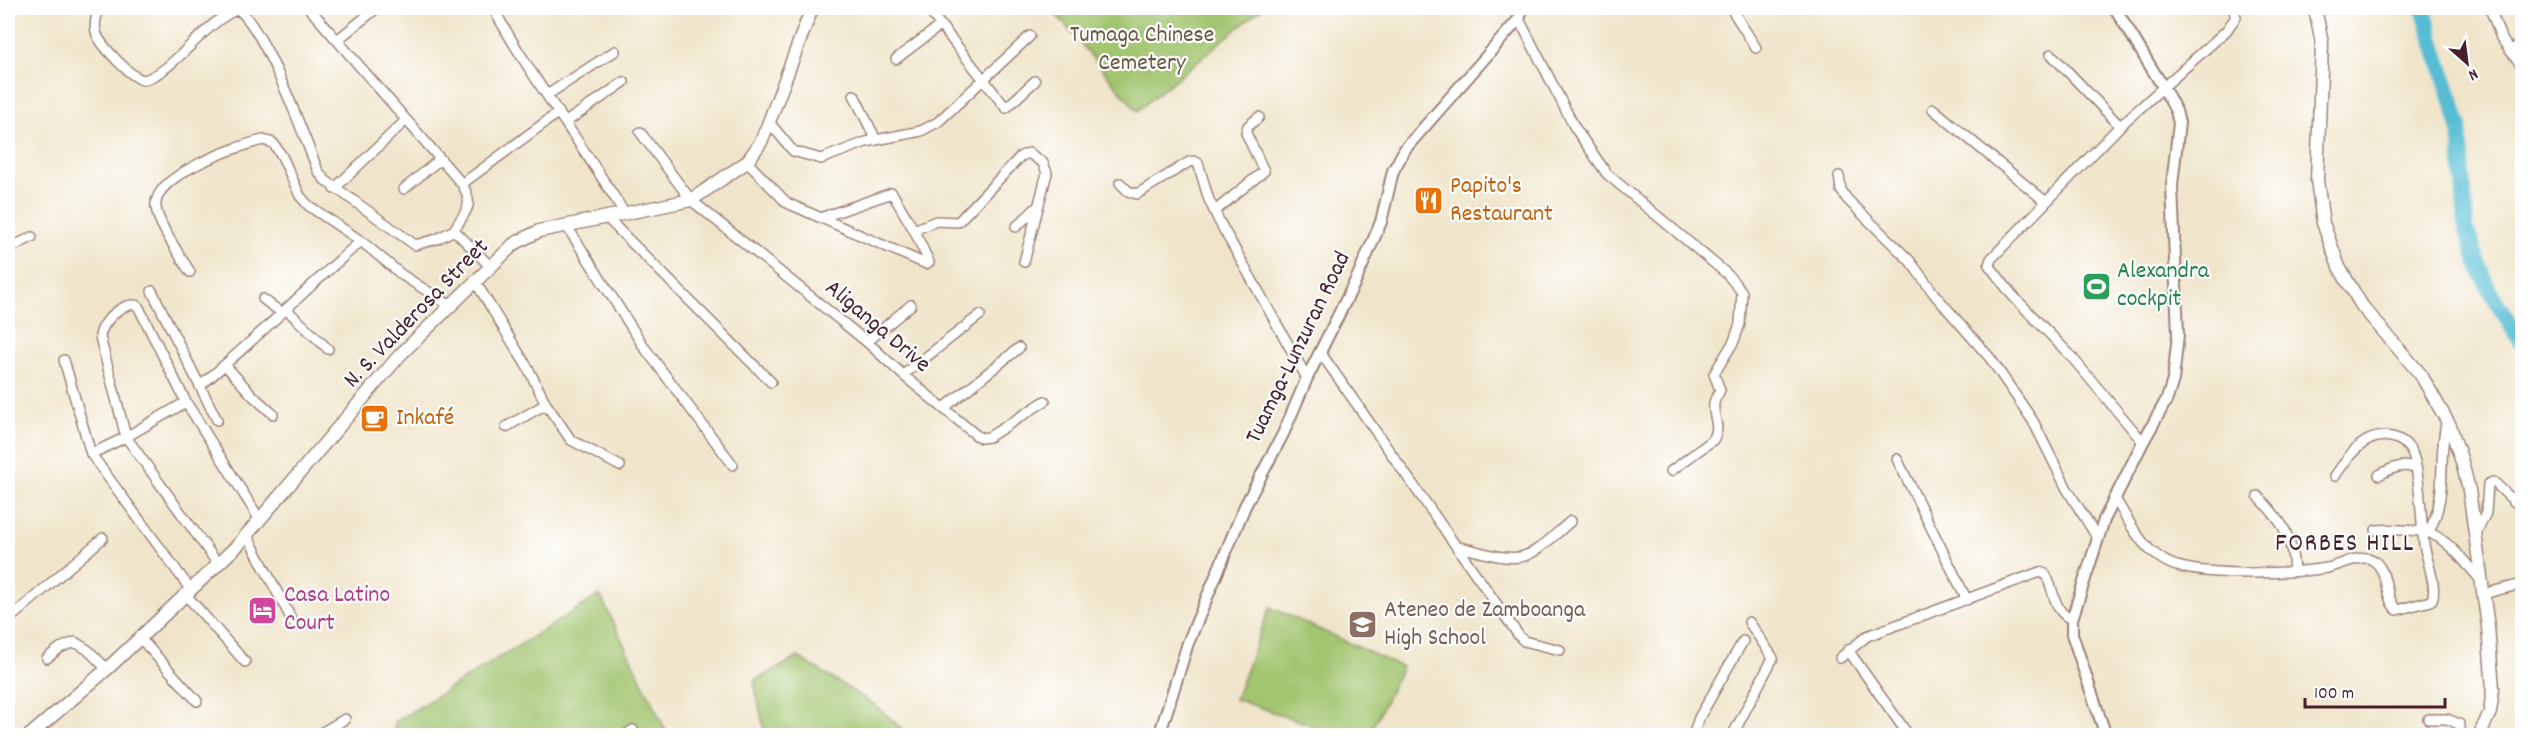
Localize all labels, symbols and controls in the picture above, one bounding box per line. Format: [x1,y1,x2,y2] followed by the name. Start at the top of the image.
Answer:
[1070,19,1214,81] park label: Tumaga Chinese Cemetery
[2437,33,2497,93] north arrow
[2464,62,2482,86] text: N
[1450,170,1553,232] place label: Papito's Restaurant
[1413,185,1445,217] restaurant icon: Papito's Restaurant
[337,231,498,396] street label: N. S. Valderosa Street
[1238,246,1360,450] street label: Tuamga-Lunzuran Road
[2117,255,2210,317] place label: Alexandra cockpit
[2080,270,2112,302] sports icon: Alexandra cockpit
[816,272,938,382] street label: Aliganga Drive
[396,402,454,436] place label: Inkafé
[359,403,391,435] cafe icon: Inkafé
[2275,526,2415,563] district label: FORBES HILL
[284,579,390,641] place label: Casa Latino Court
[247,594,279,626] hotel icon: Casa Latino Court
[1384,594,1586,656] place label: Ateneo de Zamboanga High School
[1347,609,1379,641] school or university icon: Ateneo de Zamboanga High School
[2305,671,2444,709] scale bar
[2314,682,2354,707] text: 100 m

